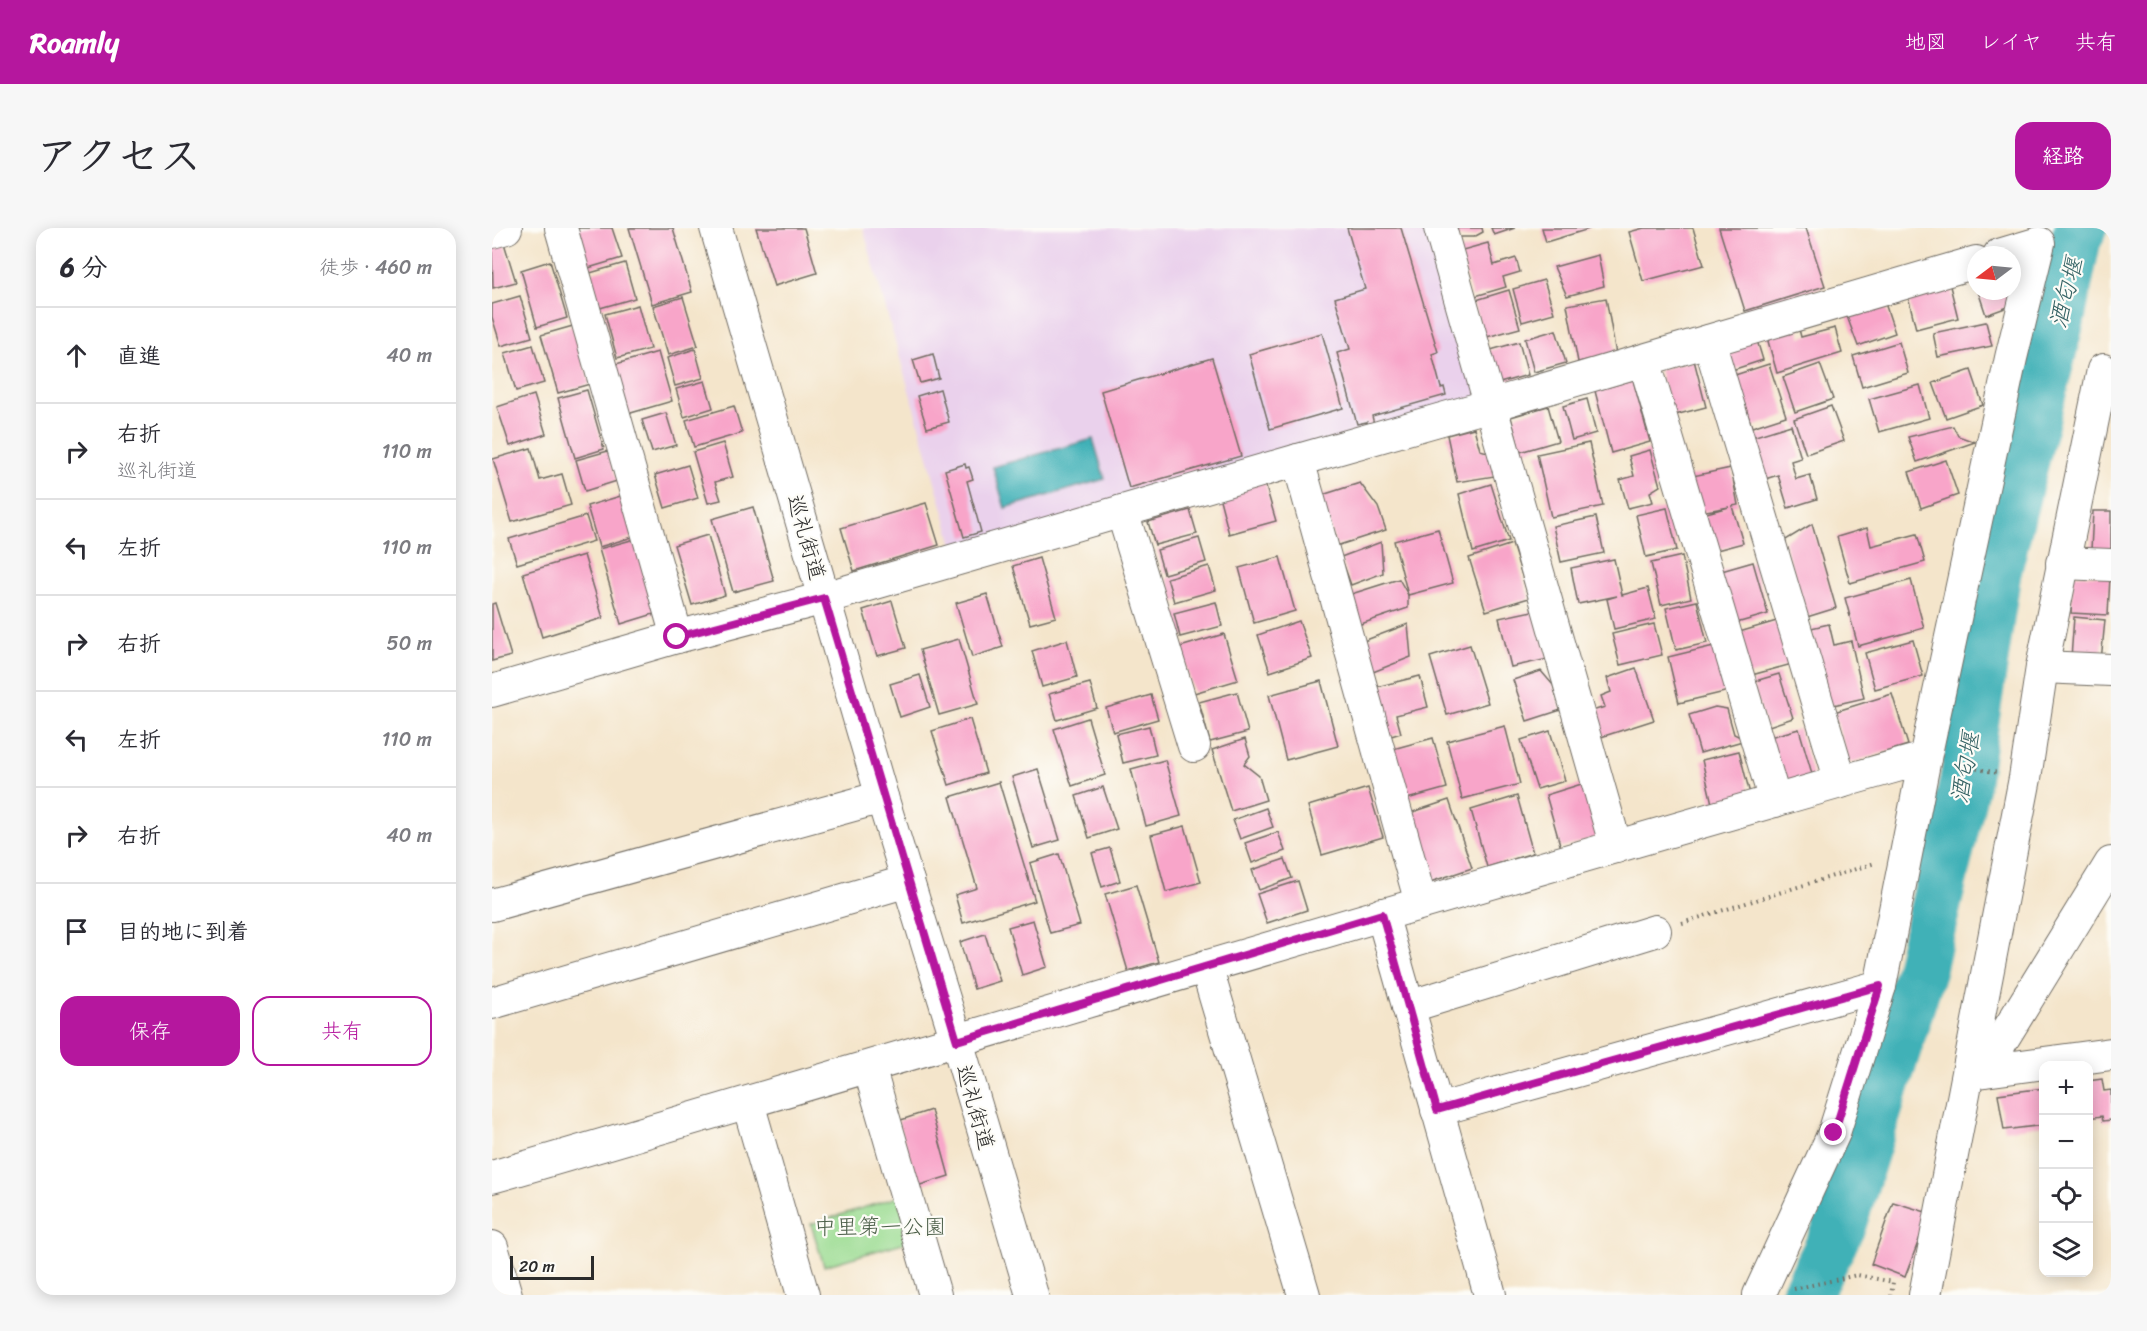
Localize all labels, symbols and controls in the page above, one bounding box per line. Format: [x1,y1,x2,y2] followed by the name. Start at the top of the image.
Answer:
[30,18,119,67] text: Roamly
[1905,23,1947,61] text: 地図
[1980,23,2042,61] text: レイヤ
[2075,23,2117,61] text: 共有
[36,119,201,193] text: アクセス
[2015,122,2111,190] button: 経路
[60,244,108,290] text: 6 分
[1967,246,2021,300] north arrow
[319,250,432,285] text: 徒歩 · 460 m
[2037,250,2096,333] water label: 酒匂堰
[117,336,161,375] text: 直進
[386,338,432,373] text: 40 m
[60,339,93,372] icon: ahead
[117,414,161,453] text: 右折
[382,434,432,469] text: 110 m
[60,435,93,468] icon: right
[117,453,197,488] text: 巡礼街道
[776,489,837,585] street label: 巡礼街道
[117,528,161,567] text: 左折
[382,530,432,565] text: 110 m
[60,531,93,564] icon: left
[663,623,689,649] route start
[117,624,161,663] text: 右折
[387,626,432,661] text: 50 m
[60,627,93,660] icon: right
[117,720,161,759] text: 左折
[382,722,432,757] text: 110 m
[60,723,93,756] icon: left
[1938,726,1992,807] water label: 酒匂堰
[117,816,161,855] text: 右折
[386,818,432,853] text: 40 m
[60,819,93,852] icon: right
[117,912,249,951] text: 目的地に到着
[60,915,93,948] icon: arrive
[60,996,240,1066] button: 保存
[252,996,432,1066] button: 共有
[945,1059,1006,1155] street label: 巡礼街道
[2039,1061,2093,1277] map controls
[2039,1061,2093,1115] button: +
[2039,1115,2093,1169] button: −
[1820,1119,1846,1145] route end
[2039,1169,2093,1223] button: locate
[814,1207,946,1246] park label: 中里第一公園
[2039,1223,2093,1277] button: layers
[519,1252,555,1281] text: 20 m
[510,1253,594,1280] scale bar

